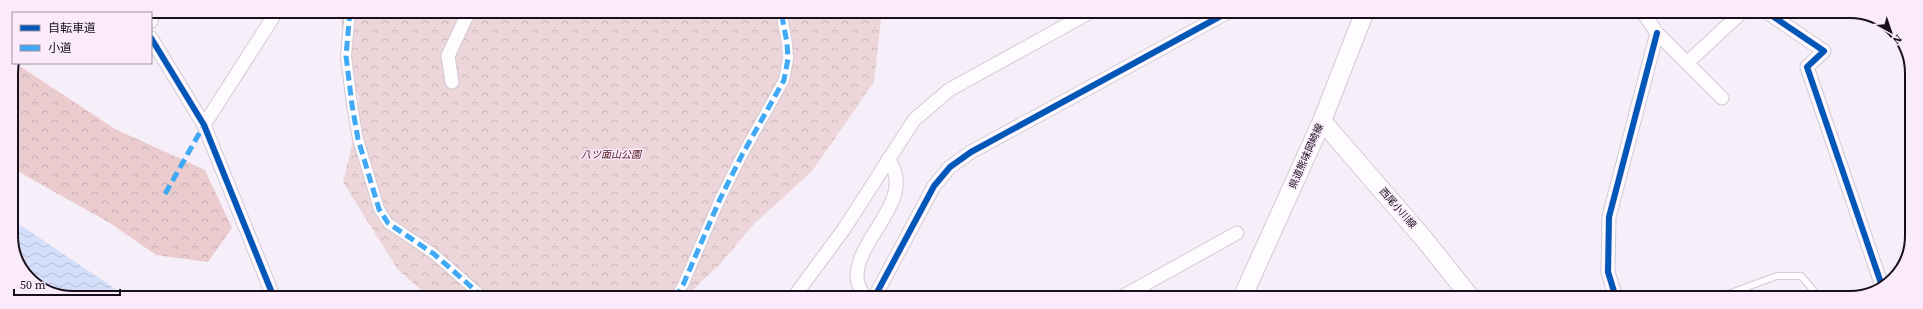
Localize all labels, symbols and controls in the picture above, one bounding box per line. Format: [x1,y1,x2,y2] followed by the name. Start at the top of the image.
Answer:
[12,12,152,64] legend
[1871,12,1911,52] north arrow
[48,20,96,36] text: 自転車道
[1889,31,1905,48] text: N
[48,40,72,56] text: 小道
[1286,121,1326,191] street label: 県道熊味岡崎線
[581,148,643,161] park label: 八ツ面山公園
[1377,185,1419,231] street label: 西尾小川線
[14,271,120,297] scale bar
[20,277,46,293] text: 50 m

